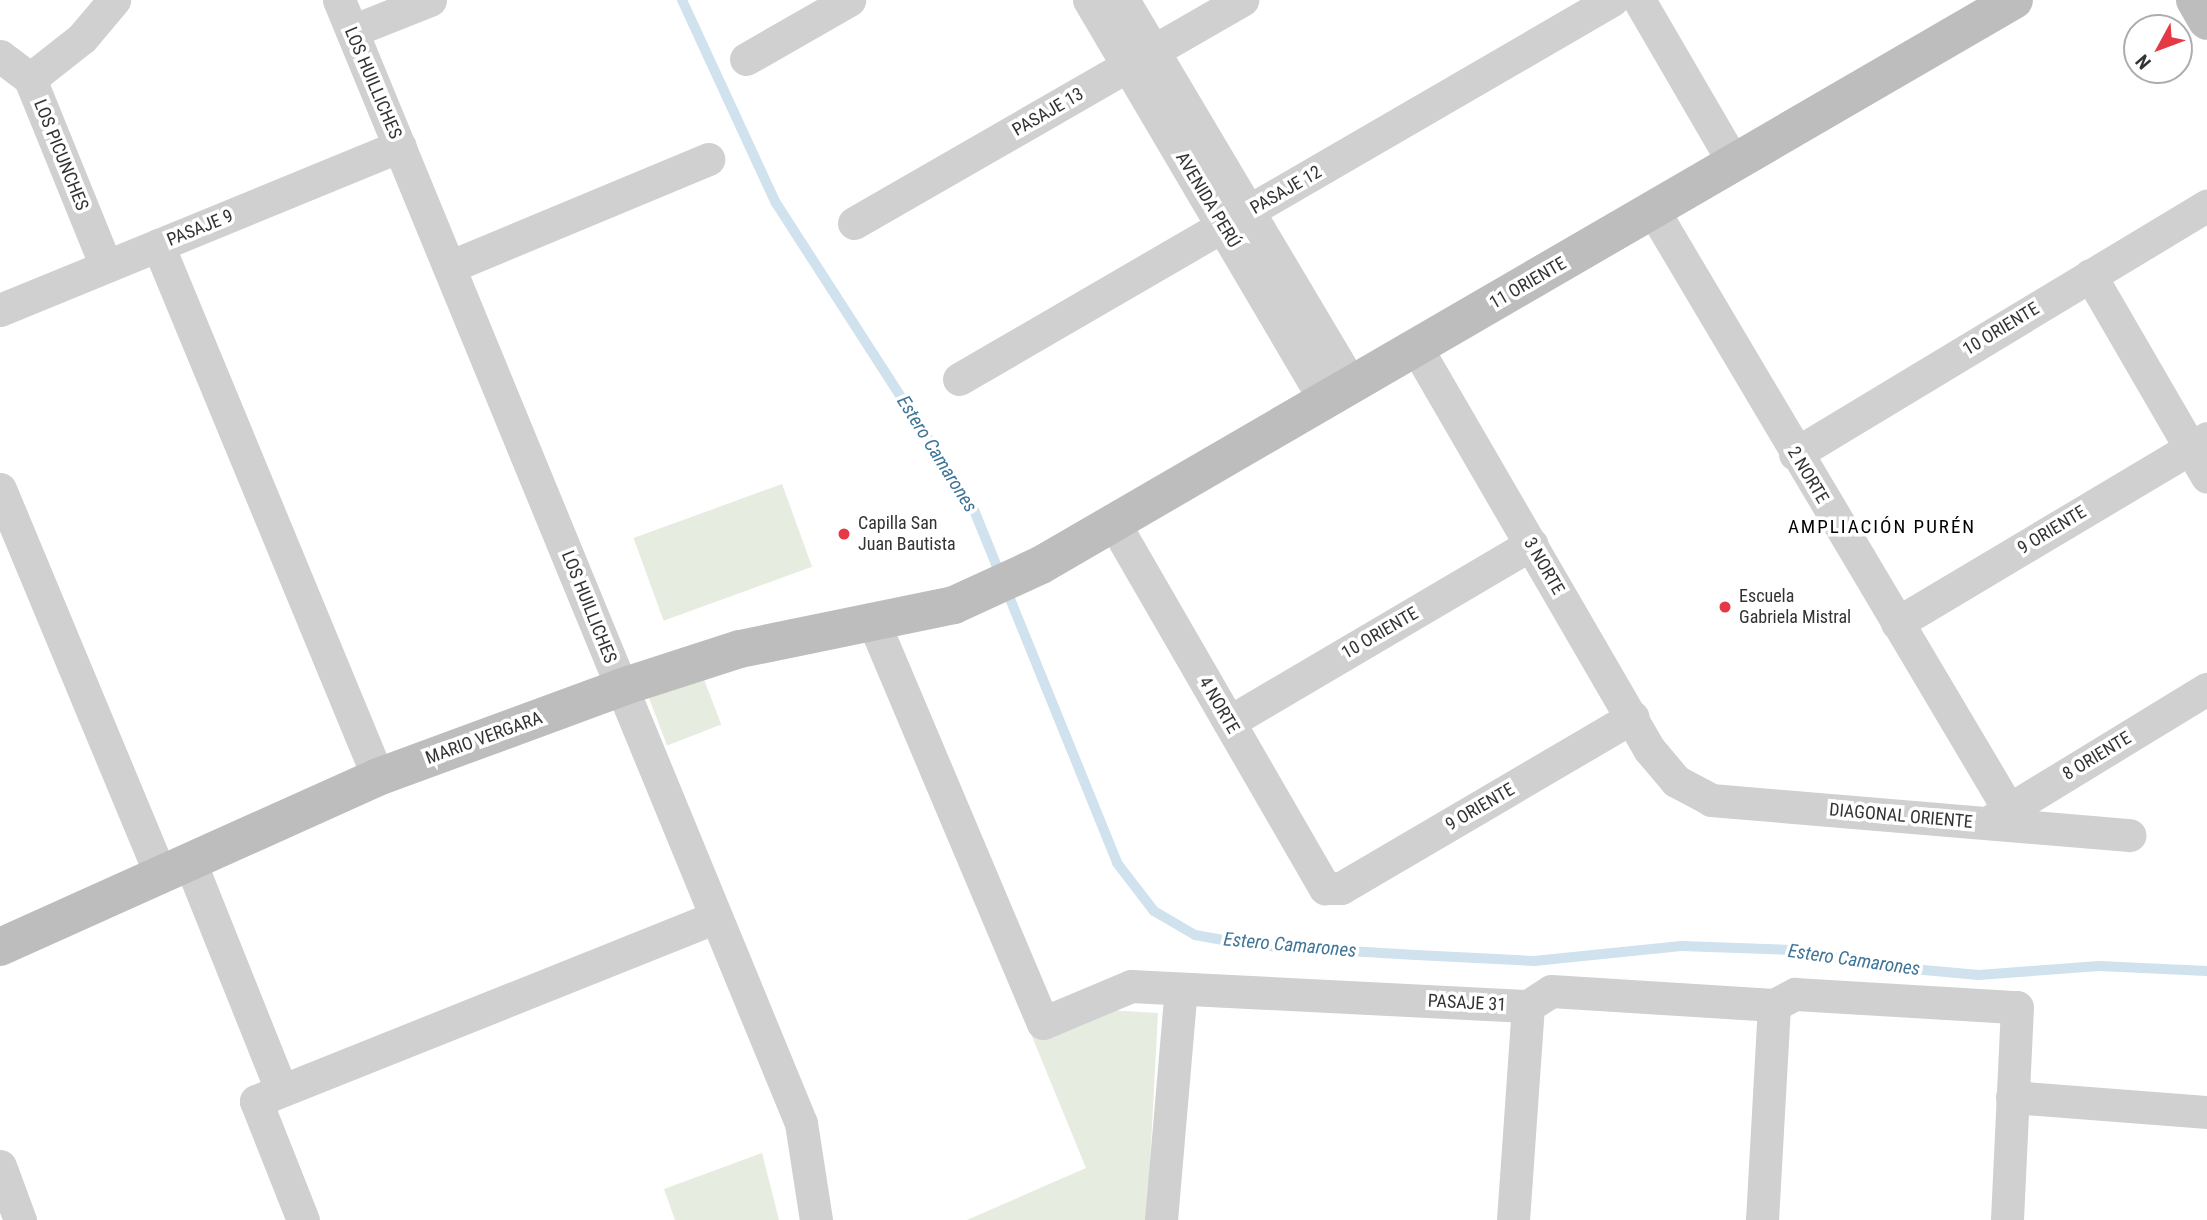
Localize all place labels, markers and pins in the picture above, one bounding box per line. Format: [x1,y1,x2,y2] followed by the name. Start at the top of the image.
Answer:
[858,513,956,556] place label: Capilla San Juan Bautista
[836,526,852,542] marker: Capilla San Juan Bautista
[1739,586,1851,628] place label: Escuela Gabriela Mistral
[1717,599,1733,615] marker: Escuela Gabriela Mistral

